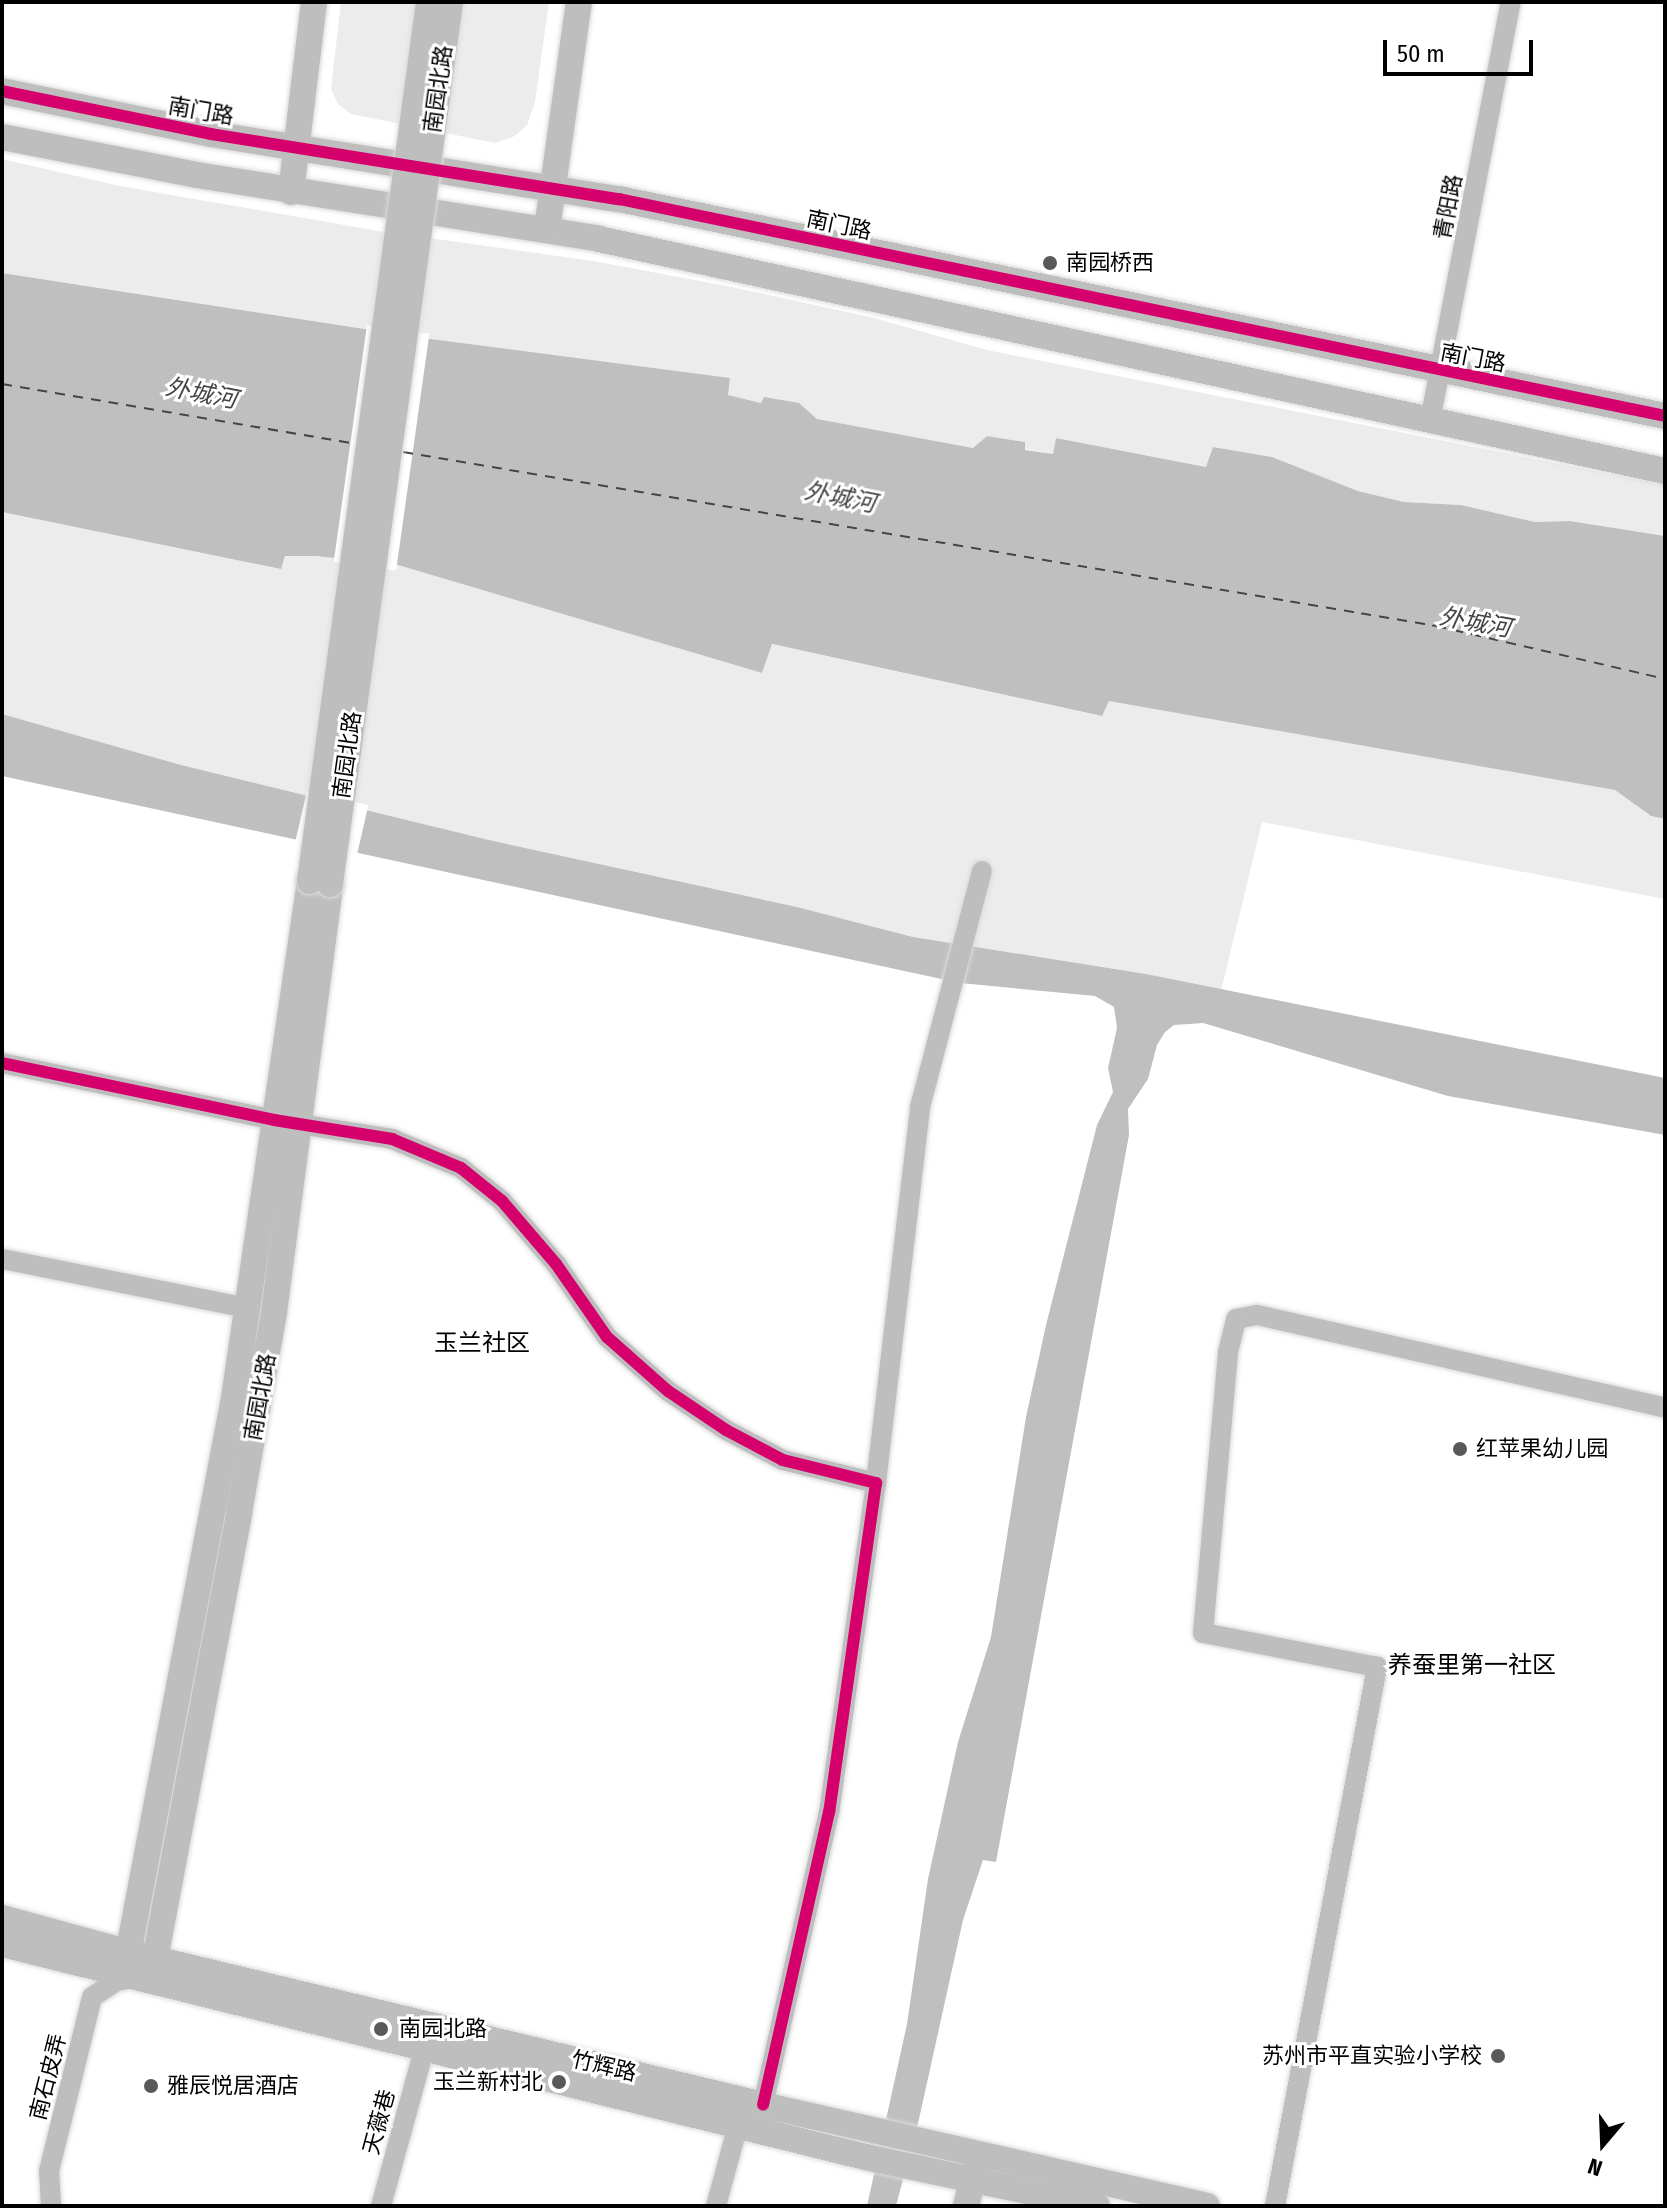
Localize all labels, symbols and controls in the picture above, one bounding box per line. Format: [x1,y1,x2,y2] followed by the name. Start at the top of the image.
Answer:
[1387,24,1537,74] scale bar
[1397,40,1445,68] text: 50 m
[419,44,457,134] street label: 南园北路
[166,92,236,130] street label: 南门路
[1429,172,1467,242] street label: 青阳路
[804,205,874,245] street label: 南门路
[1066,250,1154,276] place label: 南园桥西
[1041,254,1059,272] marker: 南园桥西
[1438,339,1508,377] street label: 南门路
[163,373,239,415] water label: 外城河
[802,477,878,519] water label: 外城河
[1437,603,1513,643] water label: 外城河
[328,710,366,800] street label: 南园北路
[434,1330,530,1358] district label: 玉兰社区
[239,1351,281,1443] street label: 南园北路
[1476,1436,1608,1462] place label: 红苹果幼儿园
[1451,1440,1469,1458] marker: 红苹果幼儿园
[1388,1652,1556,1680] district label: 养蚕里第一社区
[399,2016,487,2042] place label: 南园北路
[370,2018,392,2040] marker: 南园北路
[25,2031,71,2123] street label: 南石皮弄
[1262,2043,1482,2069] place label: 苏州市平直实验小学校
[569,2046,639,2086] street label: 竹辉路
[1489,2047,1507,2065] marker: 苏州市平直实验小学校
[433,2069,543,2095] place label: 玉兰新村北
[167,2073,299,2099] place label: 雅辰悦居酒店
[550,2073,568,2091] marker: 玉兰新村北
[142,2077,160,2095] marker: 雅辰悦居酒店
[358,2087,400,2157] street label: 天薇巷
[1563,2104,1643,2184] north arrow
[1584,2152,1606,2182] text: N

